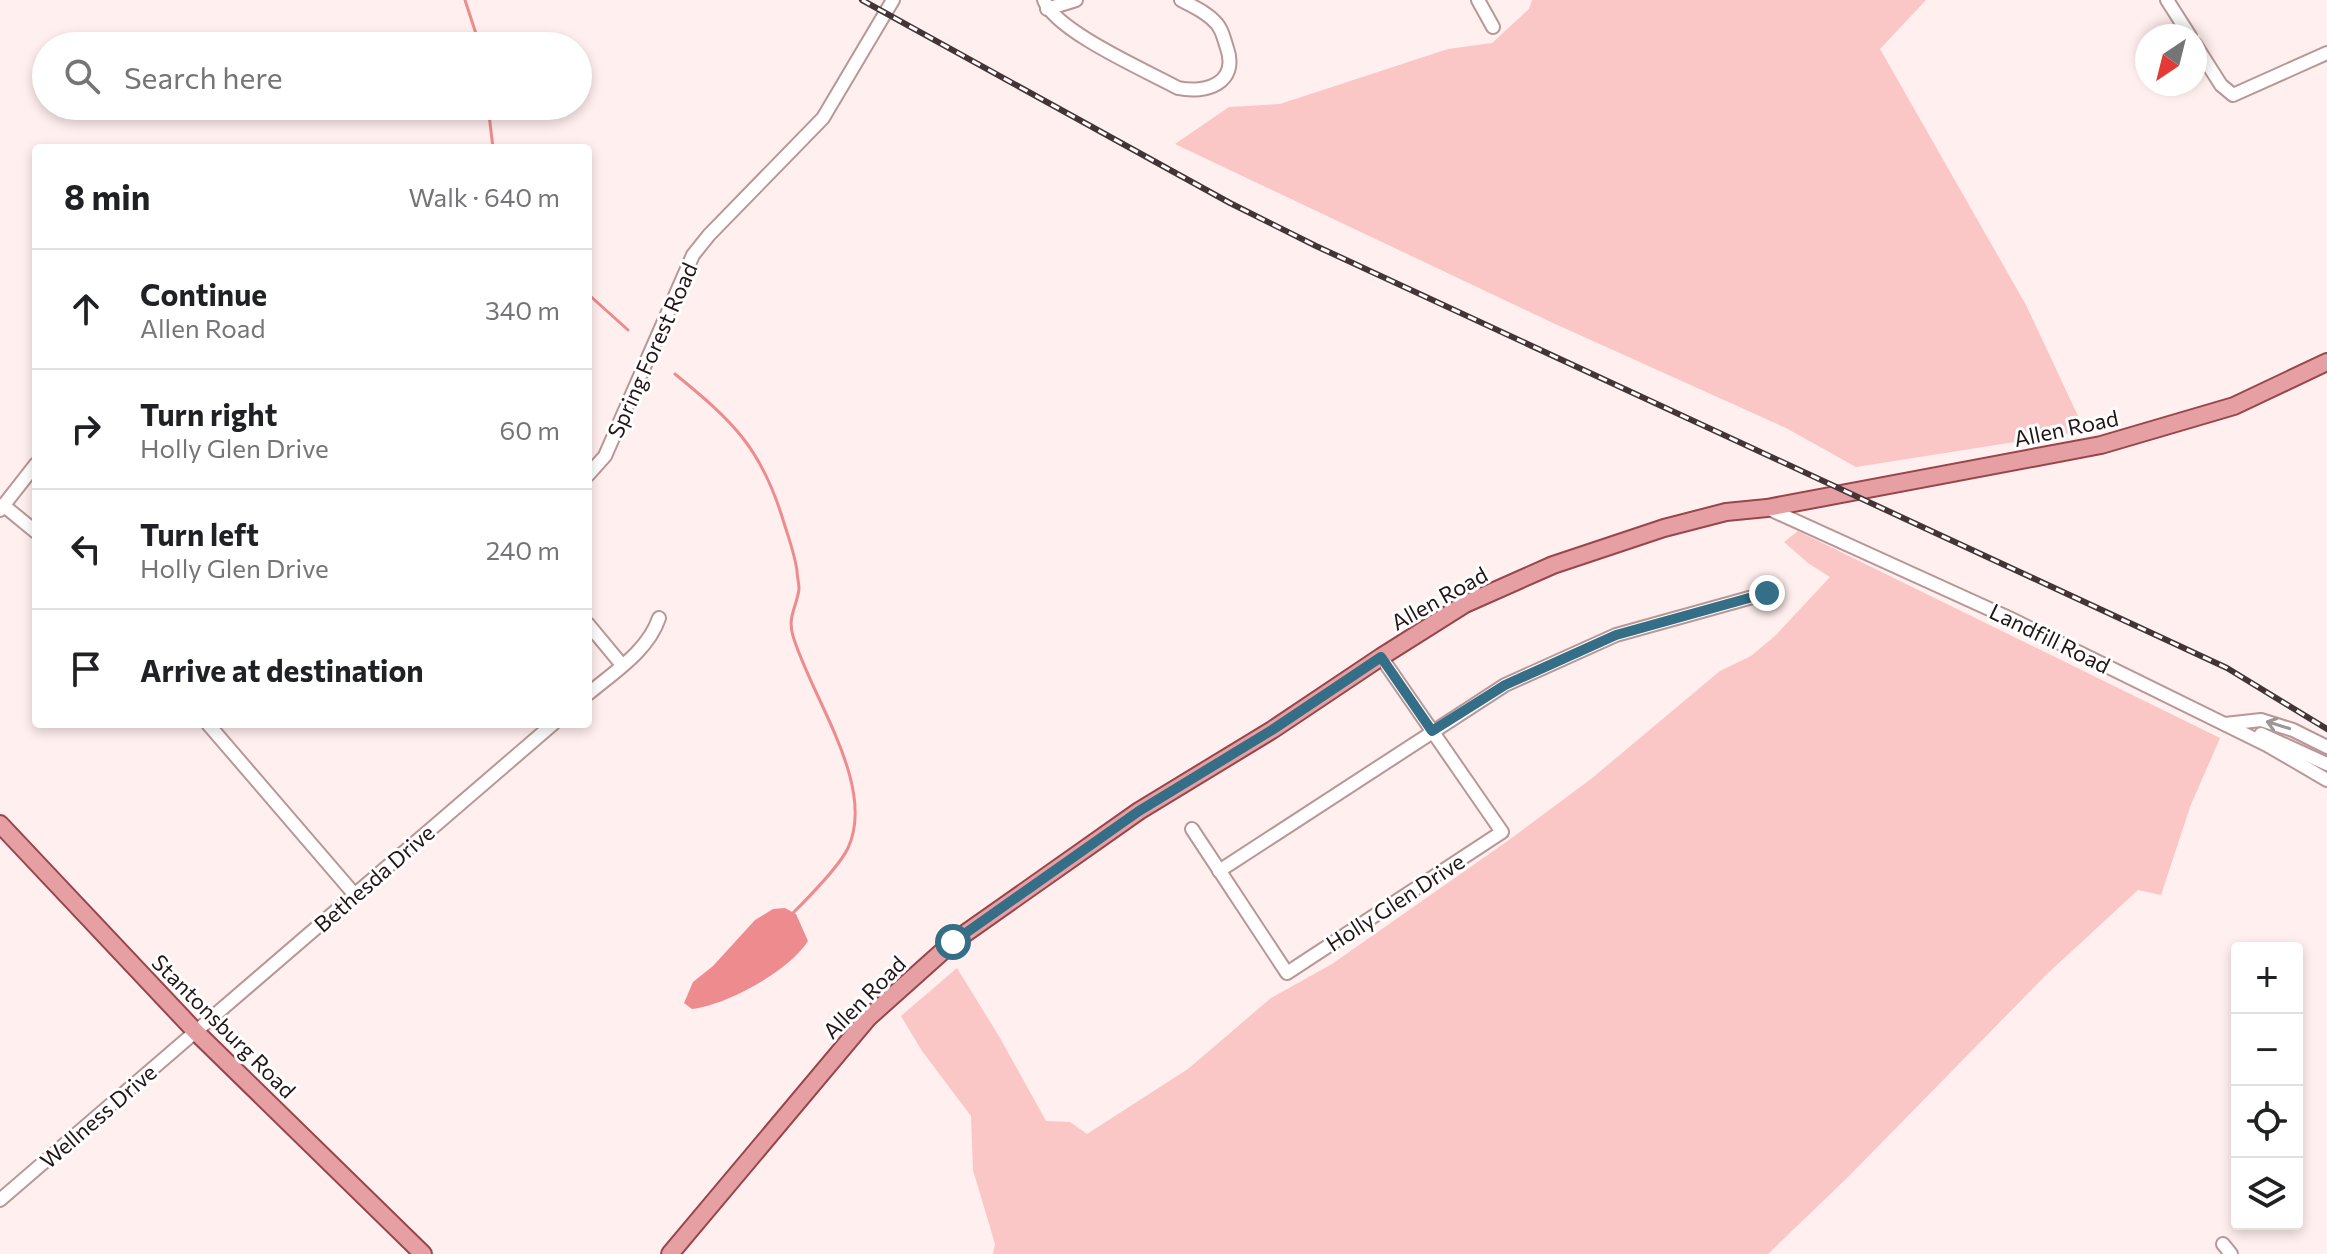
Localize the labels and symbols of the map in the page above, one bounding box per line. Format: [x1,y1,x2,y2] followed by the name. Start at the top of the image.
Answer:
[2135,24,2207,96] north arrow
[601,258,703,442] street label: Spring Forest Road
[2011,404,2121,452] street label: Allen Road
[1386,560,1492,636] street label: Allen Road
[1749,575,1785,611] route end
[1985,597,2115,679] street label: Landfill Road
[2266,717,2291,731] one-way arrow
[308,818,440,938] street label: Bethesda Drive
[1321,847,1469,957] street label: Holly Glen Drive
[935,924,971,960] route start
[147,949,301,1103] street label: Stantonsburg Road
[817,950,911,1044] street label: Allen Road
[34,1058,162,1174] street label: Wellness Drive

